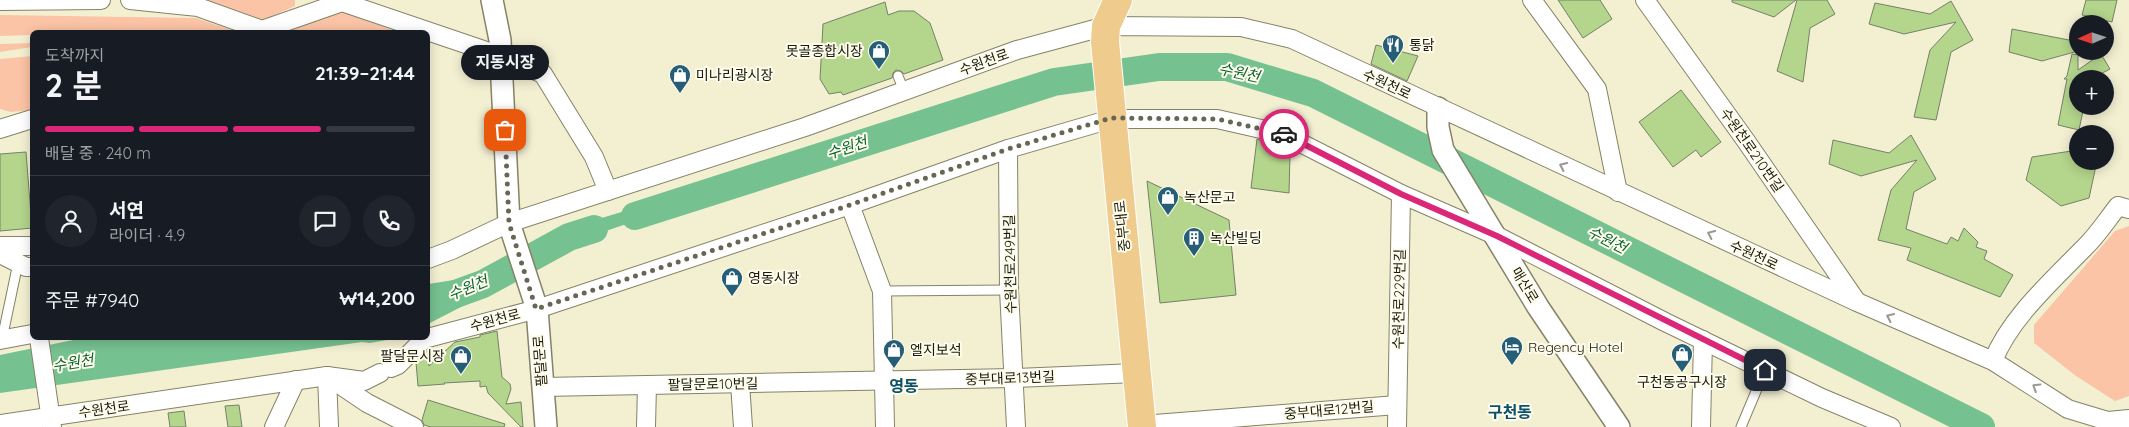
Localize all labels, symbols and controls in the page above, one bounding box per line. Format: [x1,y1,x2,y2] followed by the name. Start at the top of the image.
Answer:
[2069,15,2114,60] north arrow
[2069,15,2114,170] map controls
[1381,33,1405,64] restaurant icon: 통닭
[1409,36,1435,54] place label: 통닭
[867,39,891,70] shop icon: 못골종합시장
[786,42,863,60] place label: 못골종합시장
[45,45,104,65] text: 도착까지
[461,45,549,80] callout: 지동시장
[957,45,1011,79] street label: 수원천로
[476,52,534,72] text: 지동시장
[1217,59,1263,87] water label: 수원천
[315,61,415,85] text: 21:39–21:44
[668,63,692,94] shop icon: 미나리광시장
[45,65,102,105] text: 2 분
[1360,65,1414,103] street label: 수원천로
[696,66,773,84] place label: 미나리광시장
[2069,70,2114,115] button: +
[1716,104,1788,196] street label: 수원천로210번길
[484,109,526,151] pin
[1259,109,1309,159] courier
[491,116,519,144] icon: bag
[1270,120,1298,148] icon: car
[2069,125,2114,170] button: −
[824,131,872,163] water label: 수원천
[45,143,151,163] text: 배달 중 · 240 m
[1559,162,1568,173] one-way arrow
[1156,185,1180,216] shop icon: 녹산문고
[1184,188,1236,206] place label: 녹산문고
[45,195,97,247] button: person
[299,195,351,247] button: chat
[363,195,415,247] button: phone
[109,198,144,222] text: 서연
[1110,199,1134,253] street label: 중부대로
[1000,214,1020,314] street label: 수원천로249번길
[1584,222,1632,258] water label: 수원천
[109,225,185,245] text: 라이더 · 4.9
[1182,226,1206,257] building icon: 녹산빌딩
[1210,229,1262,247] place label: 녹산빌딩
[1707,230,1716,241] one-way arrow
[1727,236,1781,274] street label: 수원천로
[1389,249,1409,349] street label: 수원천로229번길
[1507,264,1543,306] street label: 매산로
[720,266,744,297] shop icon: 영동시장
[748,269,800,287] place label: 영동시장
[445,270,493,304] water label: 수원천
[339,286,415,310] text: ₩14,200
[45,288,139,312] text: 주문 #7940
[468,305,522,335] street label: 수원천로
[1886,312,1895,323] one-way arrow
[529,335,551,387] street label: 팔달문로
[1500,335,1524,366] hotel icon: Regency Hotel
[882,338,906,369] shop icon: 엘지보석
[1528,338,1623,356] place label: Regency Hotel
[910,341,962,359] place label: 엘지보석
[1670,342,1694,373] shop icon: 구천동공구시장
[449,344,473,375] shop icon: 팔달문시장
[381,347,445,365] place label: 팔달문시장
[1744,349,1786,391] pin
[51,350,97,375] water label: 수원천
[1751,356,1779,384] icon: home
[965,367,1055,389] street label: 중부대로13번길
[1637,373,1727,391] place label: 구천동공구시장
[667,374,759,394] street label: 팔달문로10번길
[889,376,919,396] district label: 영동
[2032,384,2041,394] one-way arrow
[77,396,131,421] street label: 수원천로
[1283,397,1375,423] street label: 중부대로12번길
[1488,402,1532,422] district label: 구천동

